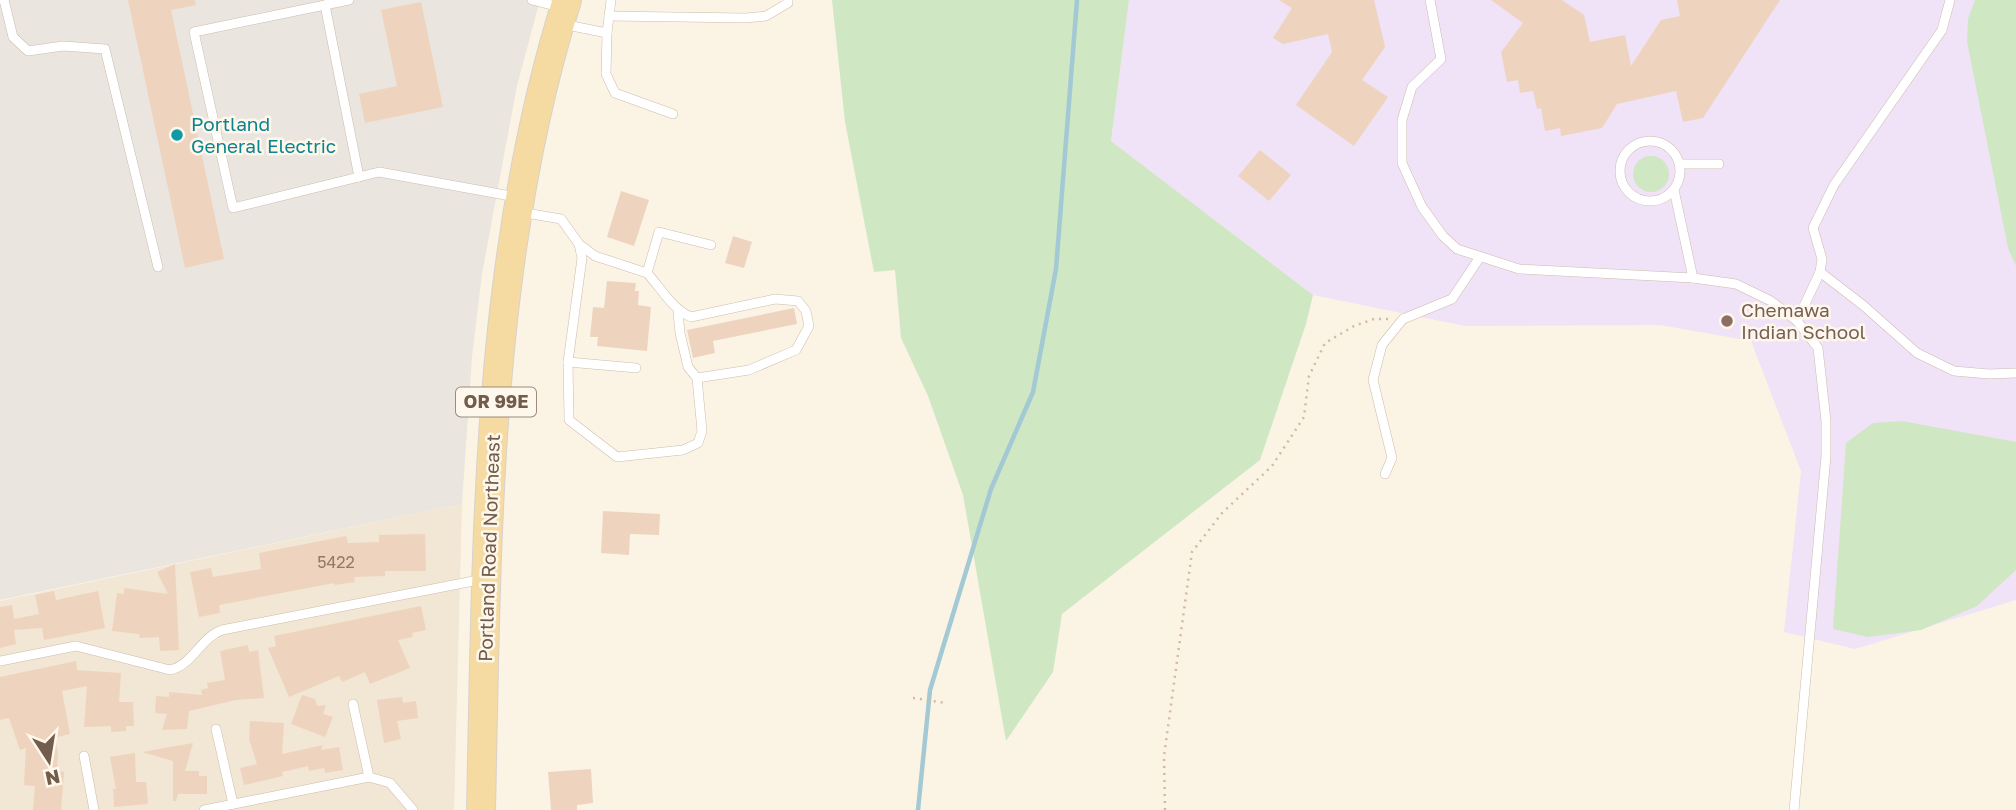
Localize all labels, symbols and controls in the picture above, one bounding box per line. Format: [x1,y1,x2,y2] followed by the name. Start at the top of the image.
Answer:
[191,112,336,157] place label: Portland General Electric
[169,127,185,143] marker: Portland General Electric
[1741,298,1866,343] place label: Chemawa Indian School
[1719,313,1735,329] marker: Chemawa Indian School
[456,388,536,416] road number: OR 99E
[473,434,504,662] street label: Portland Road Northeast
[317,552,355,572] house number: 5422
[14,726,84,796] north arrow
[43,765,62,791] text: N

